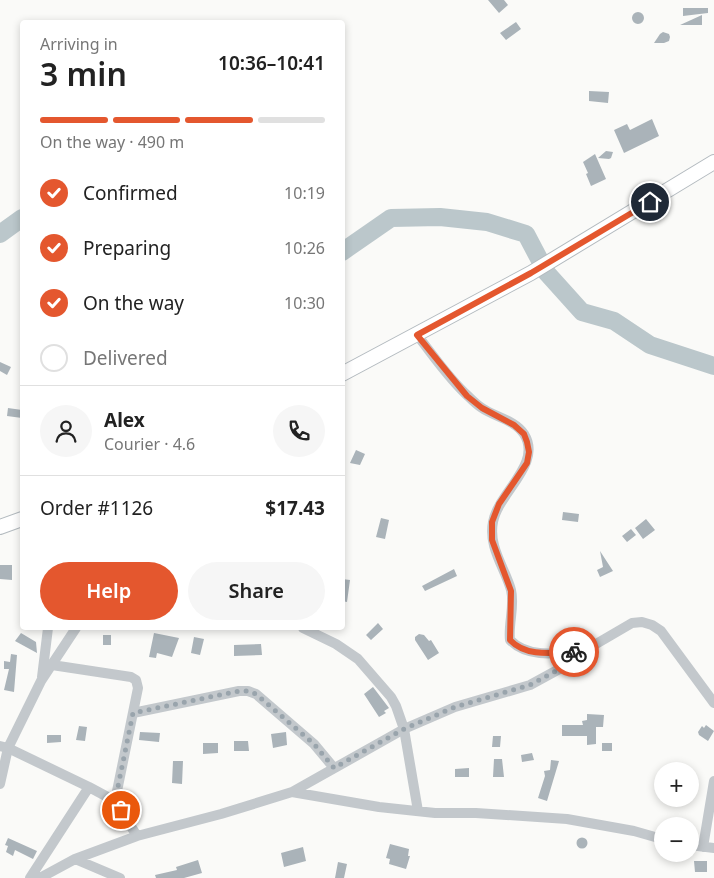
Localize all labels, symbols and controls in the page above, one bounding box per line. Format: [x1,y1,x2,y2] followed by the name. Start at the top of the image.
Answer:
[40,33,118,55] text: Arriving in
[218,50,325,76] text: 10:36–10:41
[40,52,127,95] text: 3 min
[40,131,184,153] text: On the way · 490 m
[40,179,68,207] icon: check
[83,180,178,206] text: Confirmed
[629,181,671,223] pin
[284,182,325,204] text: 10:19
[636,188,664,216] icon: home
[40,234,68,262] icon: check
[83,235,171,261] text: Preparing
[284,237,325,259] text: 10:26
[40,289,68,317] icon: check
[83,290,184,316] text: On the way
[284,292,325,314] text: 10:30
[83,345,168,371] text: Delivered
[40,405,92,457] button: person
[273,405,325,457] button: phone
[104,407,145,433] text: Alex
[104,433,195,455] text: Courier · 4.6
[40,495,153,521] text: Order #1126
[265,495,325,521] text: $17.43
[40,562,178,620] button: Help
[188,562,325,620] button: Share
[549,627,599,677] courier
[560,638,588,666] icon: bike
[654,762,699,862] map controls
[654,762,699,807] button: +
[100,789,142,831] pin
[107,796,135,824] icon: bag
[654,817,699,862] button: −

